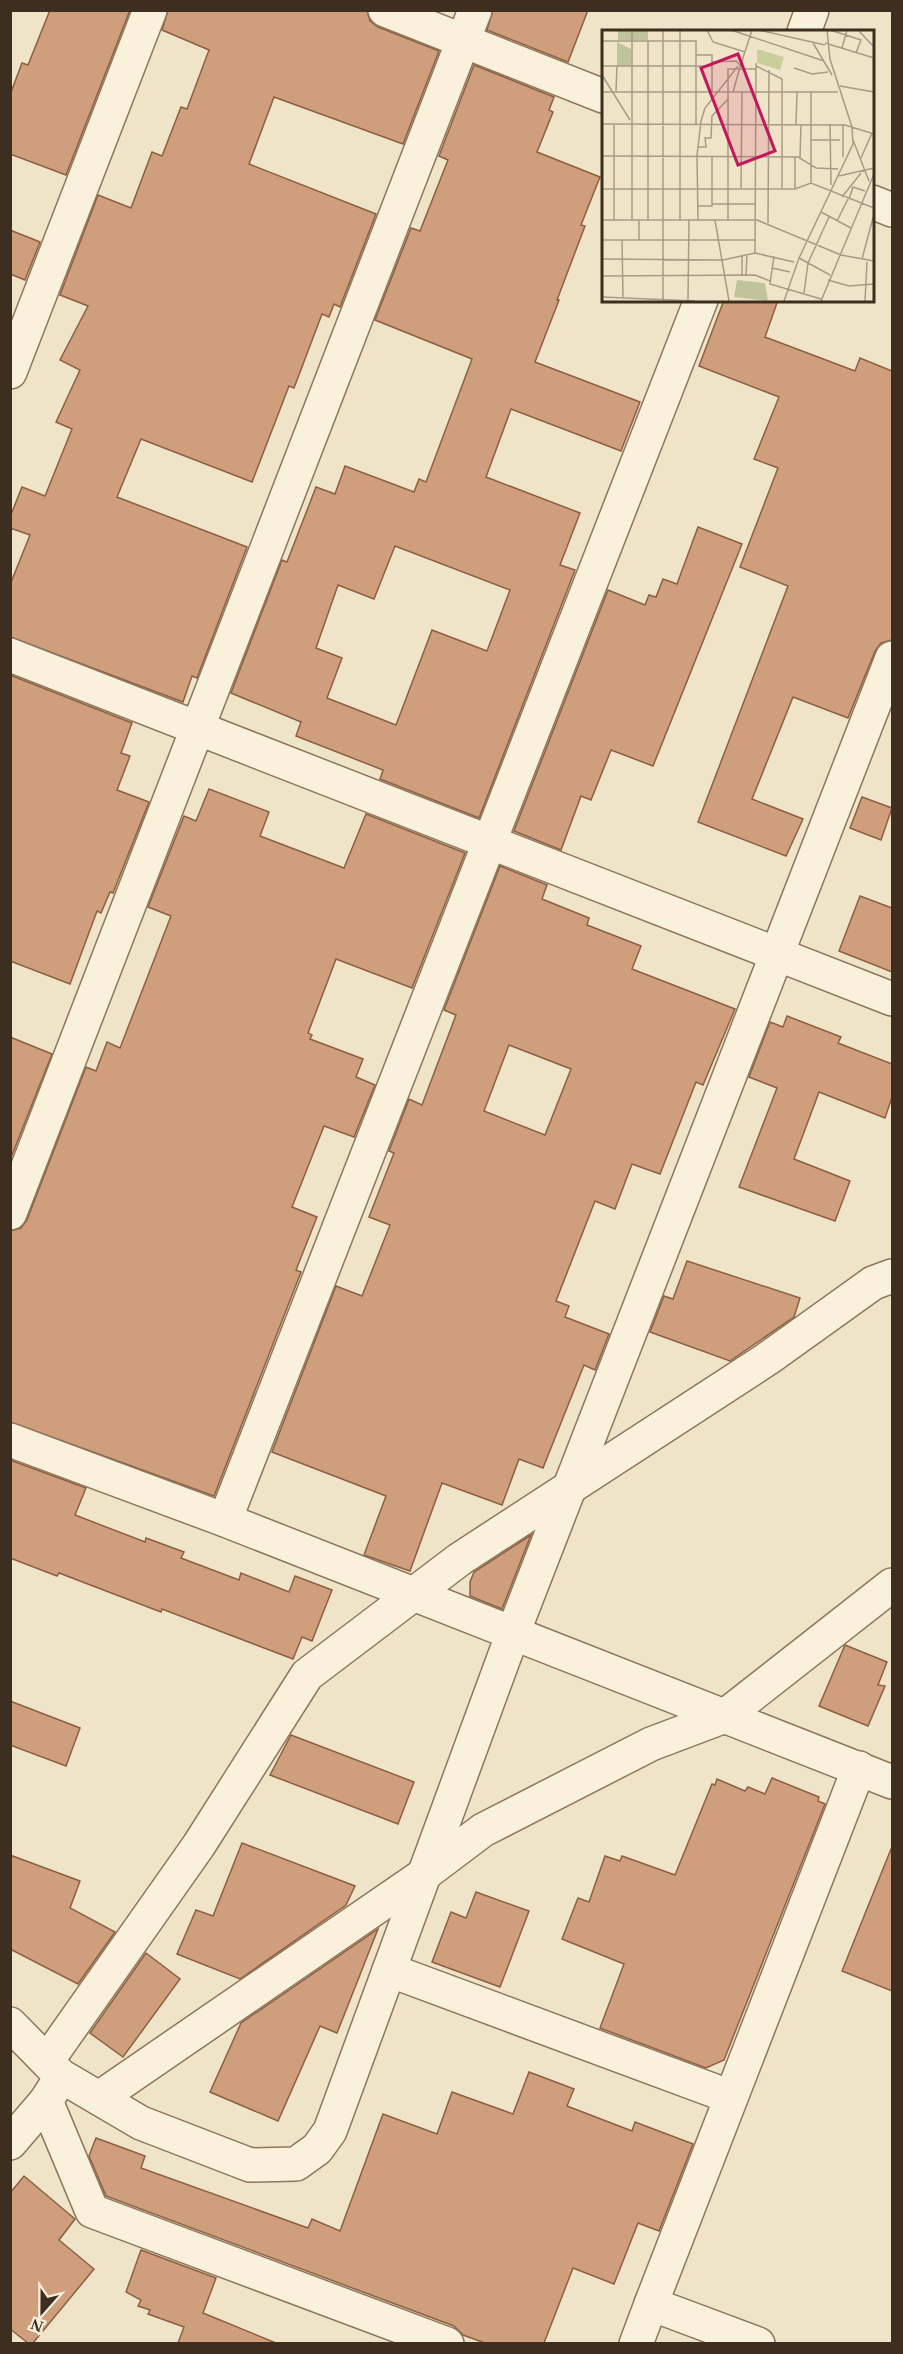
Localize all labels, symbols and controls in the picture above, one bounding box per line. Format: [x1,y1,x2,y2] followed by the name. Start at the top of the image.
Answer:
[602,30,873,302] inset map
[12,2282,72,2342] north arrow
[28,2315,45,2336] text: N

